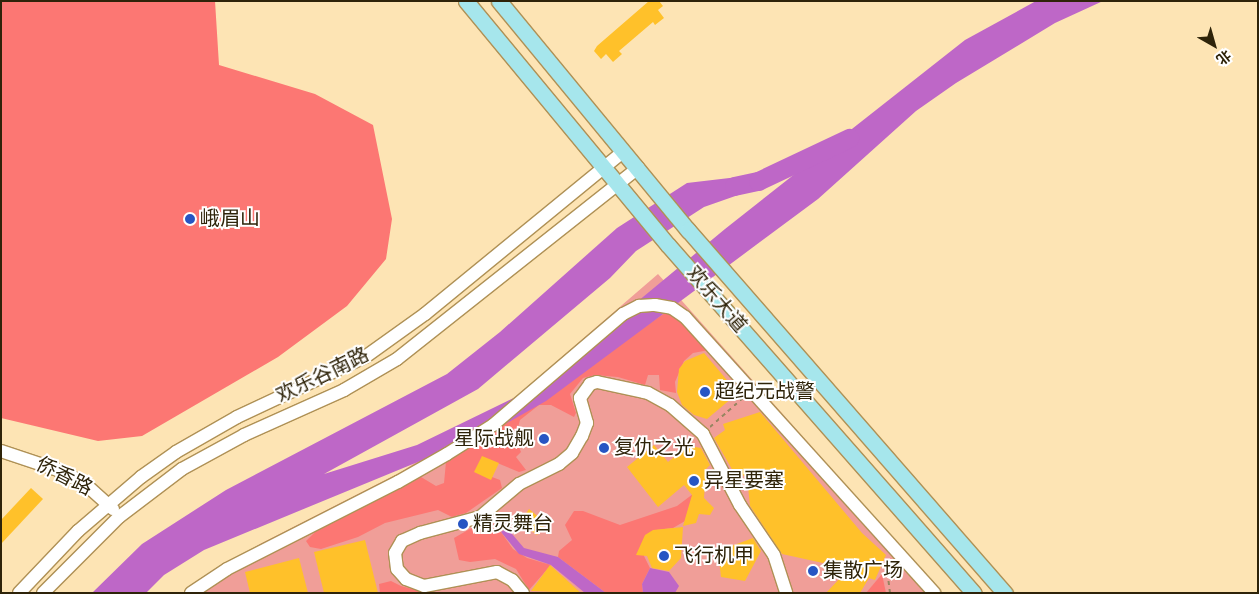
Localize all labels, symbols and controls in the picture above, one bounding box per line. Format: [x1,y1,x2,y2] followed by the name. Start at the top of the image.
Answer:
[1189,20,1239,70] north arrow
[1213,47,1233,67] text: 北
[200,207,260,231] place label: 峨眉山
[184,213,196,225] marker: 峨眉山
[681,262,751,338] street label: 欢乐大道
[273,343,373,409] street label: 欢乐谷南路
[715,380,815,404] place label: 超纪元战警
[699,386,711,398] marker: 超纪元战警
[454,427,534,451] place label: 星际战舰
[538,433,550,445] marker: 星际战舰
[614,436,694,460] place label: 复仇之光
[598,442,610,454] marker: 复仇之光
[32,453,96,501] street label: 侨香路
[704,469,784,493] place label: 异星要塞
[688,475,700,487] marker: 异星要塞
[473,512,553,536] place label: 精灵舞台
[457,518,469,530] marker: 精灵舞台
[674,544,754,568] place label: 飞行机甲
[658,550,670,562] marker: 飞行机甲
[823,559,903,583] place label: 集散广场
[807,565,819,577] marker: 集散广场

